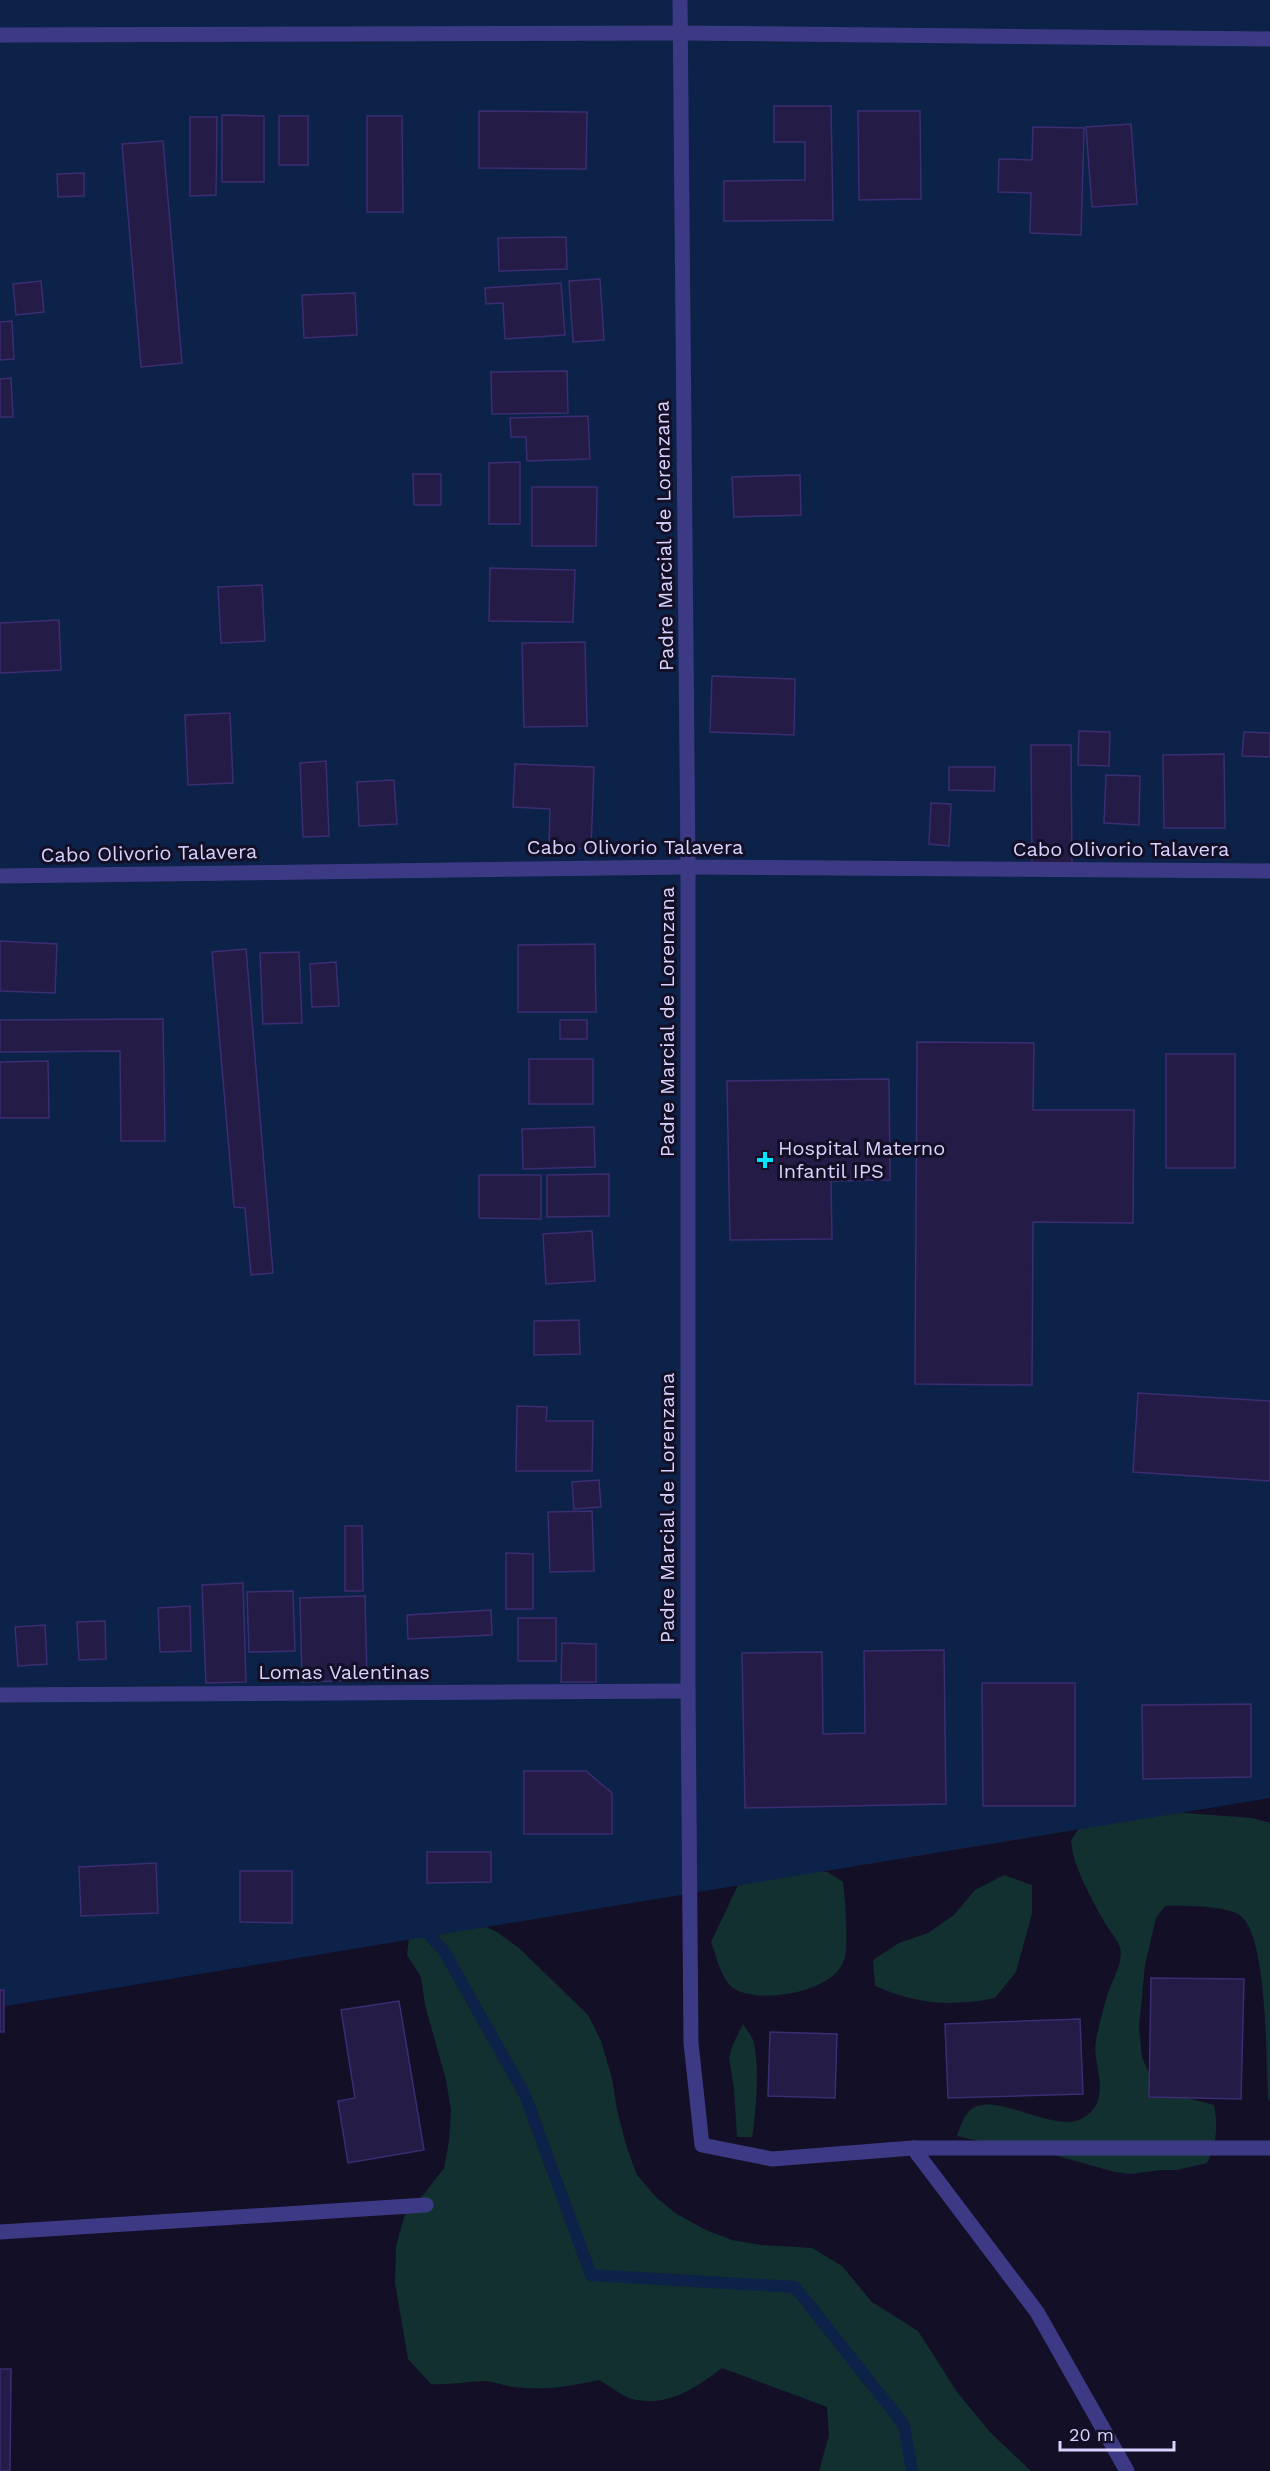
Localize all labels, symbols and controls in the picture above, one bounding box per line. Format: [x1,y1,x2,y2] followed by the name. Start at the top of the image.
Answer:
[650,401,678,671] street label: Padre Marcial de Lorenzana
[527,835,743,859] street label: Cabo Olivorio Talavera
[1013,837,1229,861] street label: Cabo Olivorio Talavera
[41,839,257,867] street label: Cabo Olivorio Talavera
[655,887,679,1157] street label: Padre Marcial de Lorenzana
[778,1136,945,1183] place label: Hospital Materno Infantil IPS
[756,1151,774,1169] marker: Hospital Materno Infantil IPS
[655,1373,679,1643] street label: Padre Marcial de Lorenzana
[258,1660,430,1684] street label: Lomas Valentinas
[1060,2414,1174,2452] scale bar
[1069,2424,1114,2445] text: 20 m

